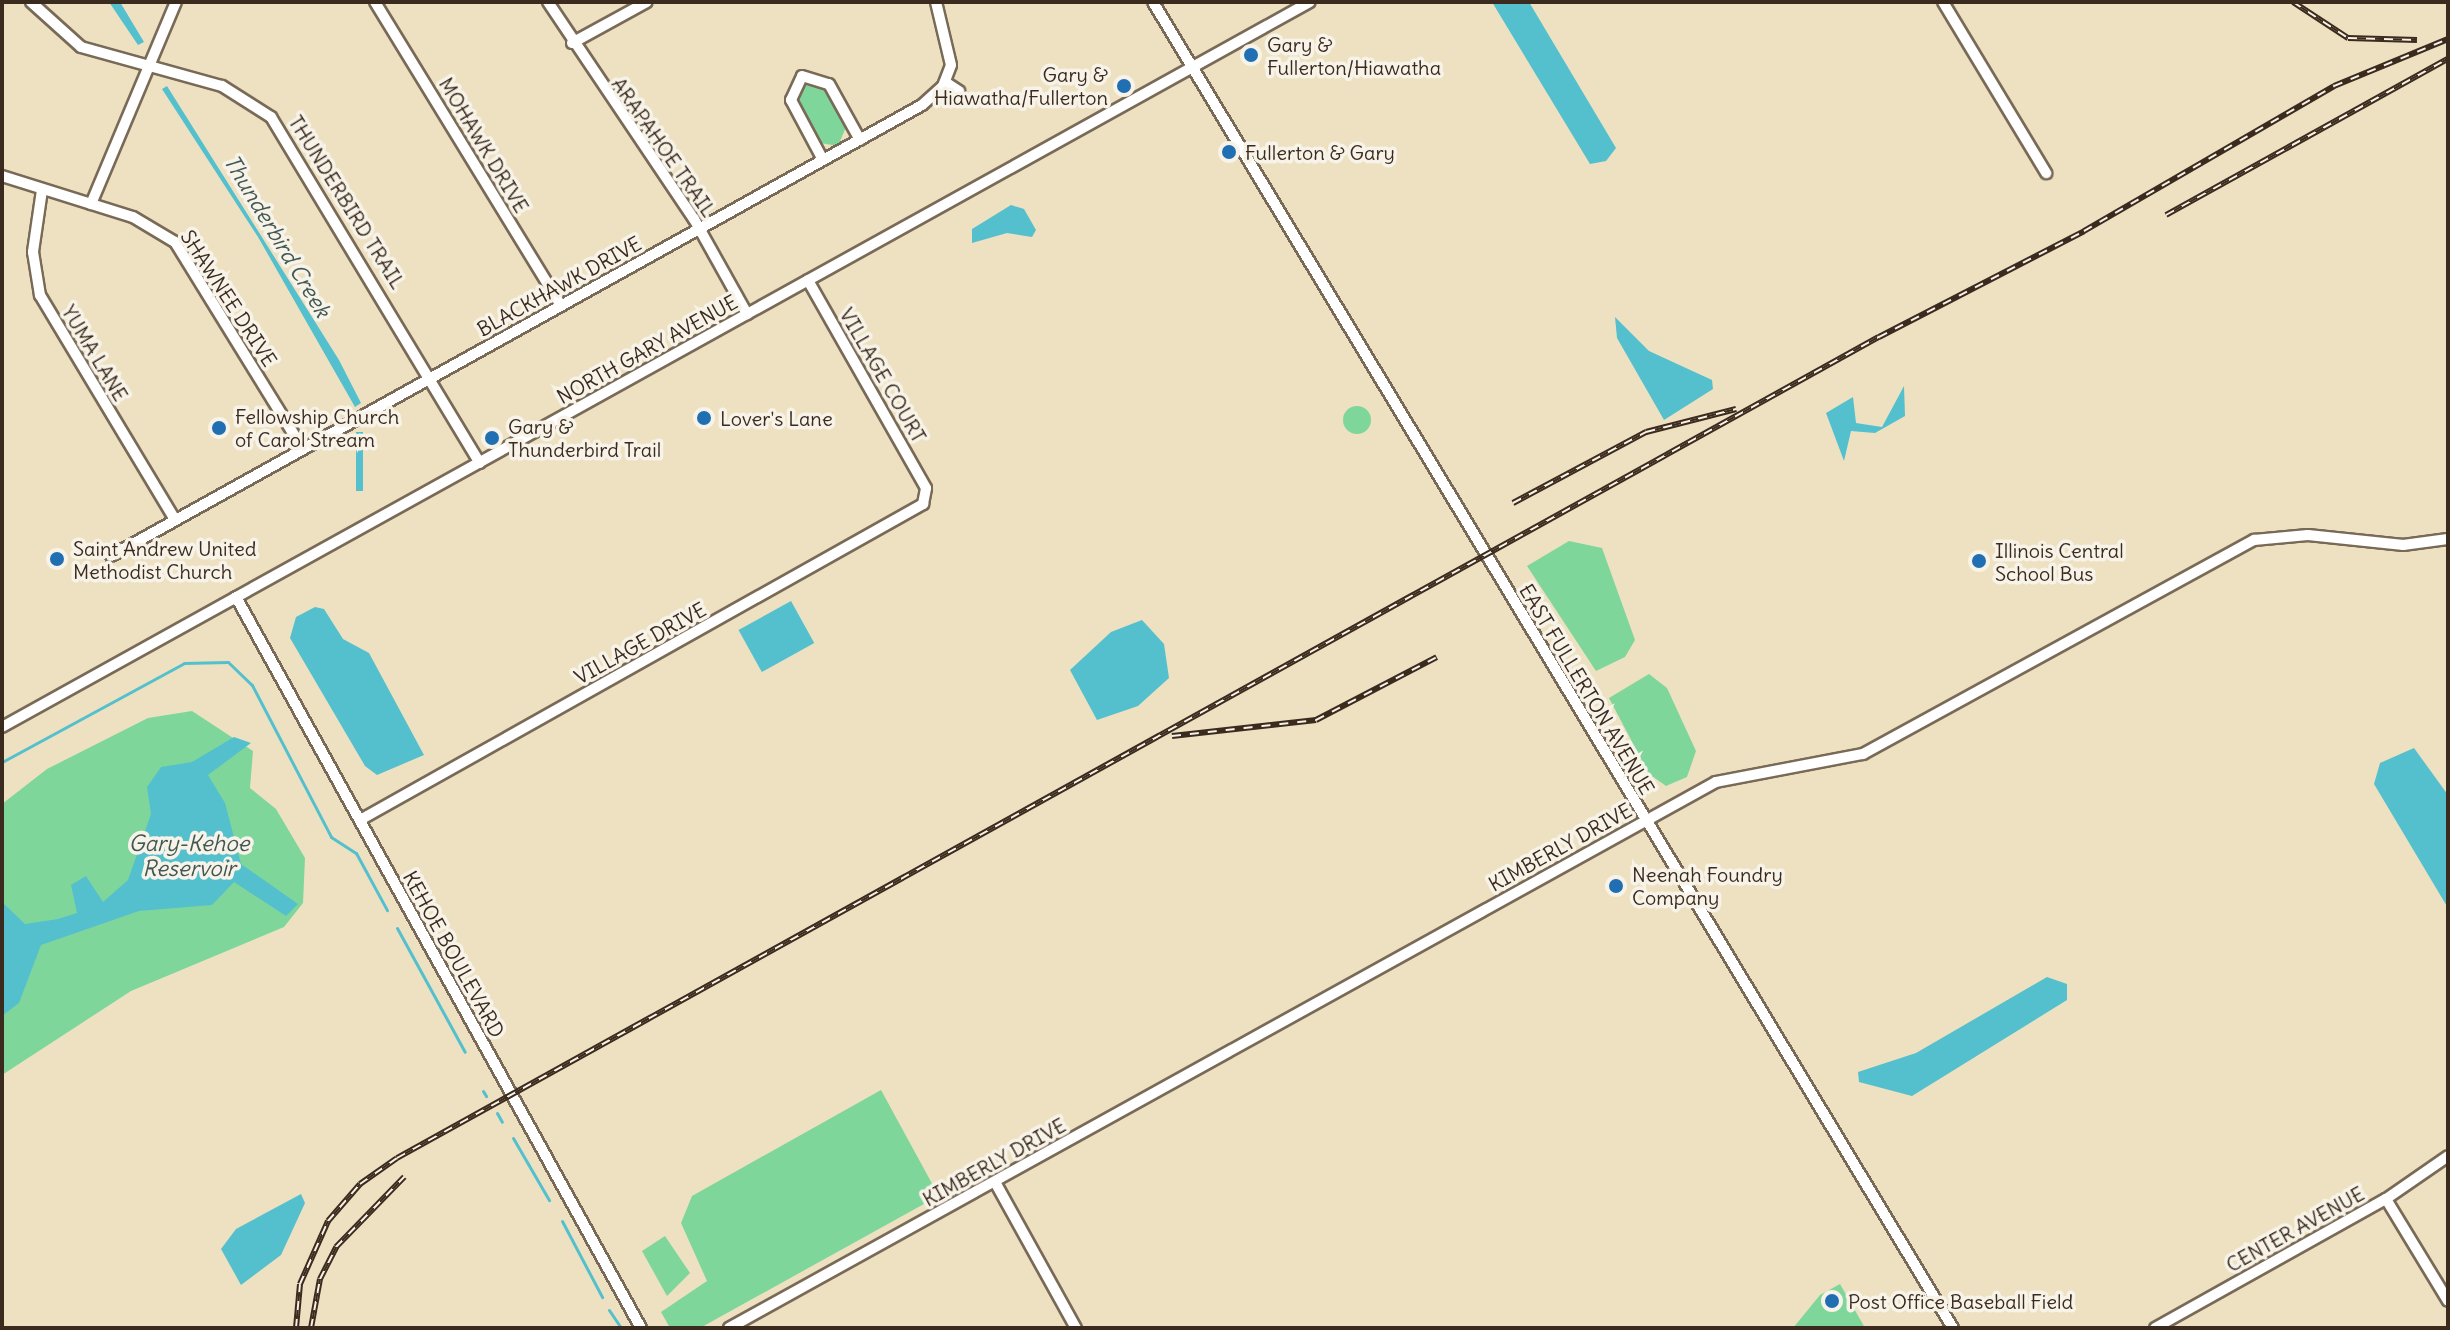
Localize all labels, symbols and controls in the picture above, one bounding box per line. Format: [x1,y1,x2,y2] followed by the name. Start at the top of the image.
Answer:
[1267,32,1441,79] place label: Gary & Fullerton/Hiawatha
[1242,46,1260,64] marker: Gary & Fullerton/Hiawatha
[934,62,1108,109] place label: Gary & Hiawatha/Fullerton
[434,73,534,217] street label: MOHAWK DRIVE
[607,73,721,221] street label: ARAPAHOE TRAIL
[1115,77,1133,95] marker: Gary & Hiawatha/Fullerton
[284,111,410,293] street label: THUNDERBIRD TRAIL
[1245,140,1395,164] place label: Fullerton & Gary
[1220,143,1238,161] marker: Fullerton & Gary
[218,150,336,322] water label: Thunderbird Creek
[176,225,282,371] street label: SHAWNEE DRIVE
[473,231,645,341] street label: BLACKHAWK DRIVE
[553,289,741,409] street label: NORTH GARY AVENUE
[57,301,133,405] street label: YUMA LANE
[835,303,931,447] street label: VILLAGE COURT
[235,404,399,451] place label: Fellowship Church of Carol Stream
[720,406,833,430] place label: Lover's Lane
[695,409,713,427] marker: Lover's Lane
[508,414,661,461] place label: Gary & Thunderbird Trail
[210,419,228,437] marker: Fellowship Church of Carol Stream
[483,429,501,447] marker: Gary & Thunderbird Trail
[73,536,257,583] place label: Saint Andrew United Methodist Church
[1995,538,2124,585] place label: Illinois Central School Bus
[48,550,66,568] marker: Saint Andrew United Methodist Church
[1970,552,1988,570] marker: Illinois Central School Bus
[1515,579,1659,799] street label: EAST FULLERTON AVENUE
[570,597,710,689] street label: VILLAGE DRIVE
[1484,798,1636,896] street label: KIMBERLY DRIVE
[129,830,249,882] water label: Gary-Kehoe Reservoir
[1632,862,1783,909] place label: Neenah Foundry Company
[398,866,510,1042] street label: KEHOE BOULEVARD
[1607,877,1625,895] marker: Neenah Foundry Company
[918,1113,1070,1211] street label: KIMBERLY DRIVE
[2222,1181,2368,1277] street label: CENTER AVENUE
[1848,1289,2073,1313] place label: Post Office Baseball Field
[1823,1292,1841,1310] marker: Post Office Baseball Field

